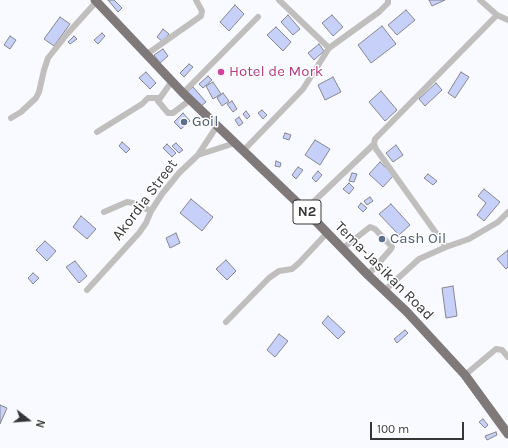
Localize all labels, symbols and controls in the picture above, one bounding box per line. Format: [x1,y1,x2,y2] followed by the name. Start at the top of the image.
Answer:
[229,63,323,81] place label: Hotel de Mork
[216,67,226,77] marker: Hotel de Mork
[192,113,219,131] place label: Goil
[179,117,189,127] marker: Goil
[109,156,181,244] street label: Akordia Street
[293,200,321,224] road number: N2
[331,218,437,324] street label: Tema-Jasikan Road
[390,230,446,248] place label: Cash Oil
[377,234,387,244] marker: Cash Oil
[8,400,48,440] north arrow
[372,414,466,440] scale bar
[33,418,47,429] text: N
[377,422,409,436] text: 100 m

